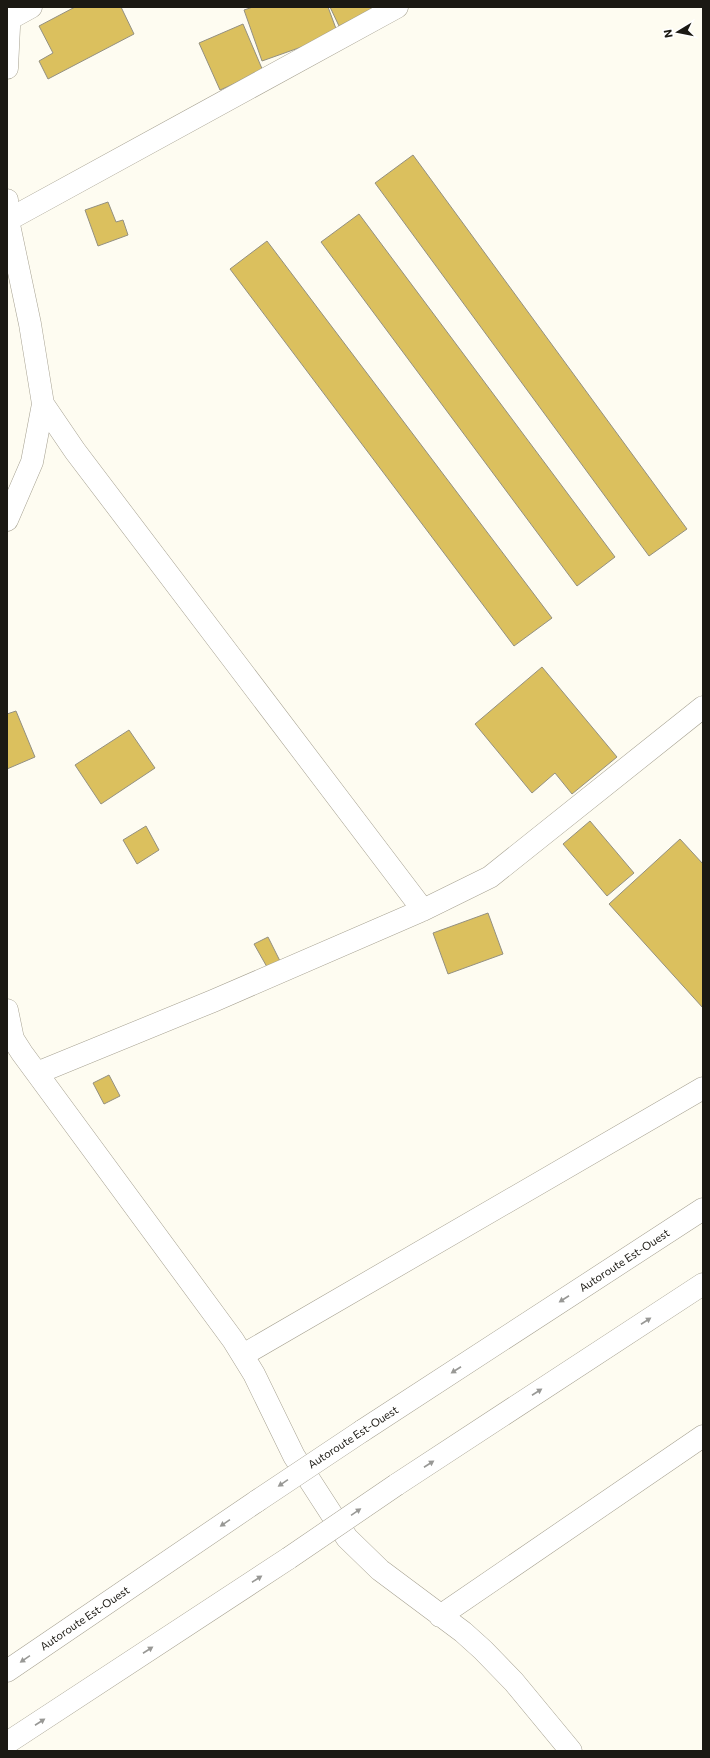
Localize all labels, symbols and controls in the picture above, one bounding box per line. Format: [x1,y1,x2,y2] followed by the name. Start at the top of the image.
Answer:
[658,12,698,52] north arrow
[661,29,675,39] text: N
[576,1225,672,1294] street label: Autoroute Est-Ouest
[559,1295,570,1303] one-way arrow
[641,1317,651,1325] one-way arrow
[450,1366,461,1374] one-way arrow
[531,1389,543,1396] one-way arrow
[305,1402,401,1471] street label: Autoroute Est-Ouest
[423,1460,434,1467] one-way arrow
[278,1479,288,1487] one-way arrow
[351,1508,361,1516] one-way arrow
[219,1519,230,1527] one-way arrow
[252,1575,262,1583] one-way arrow
[37,1583,132,1653] street label: Autoroute Est-Ouest
[143,1646,153,1654] one-way arrow
[19,1655,30,1663] one-way arrow
[34,1718,45,1726] one-way arrow

